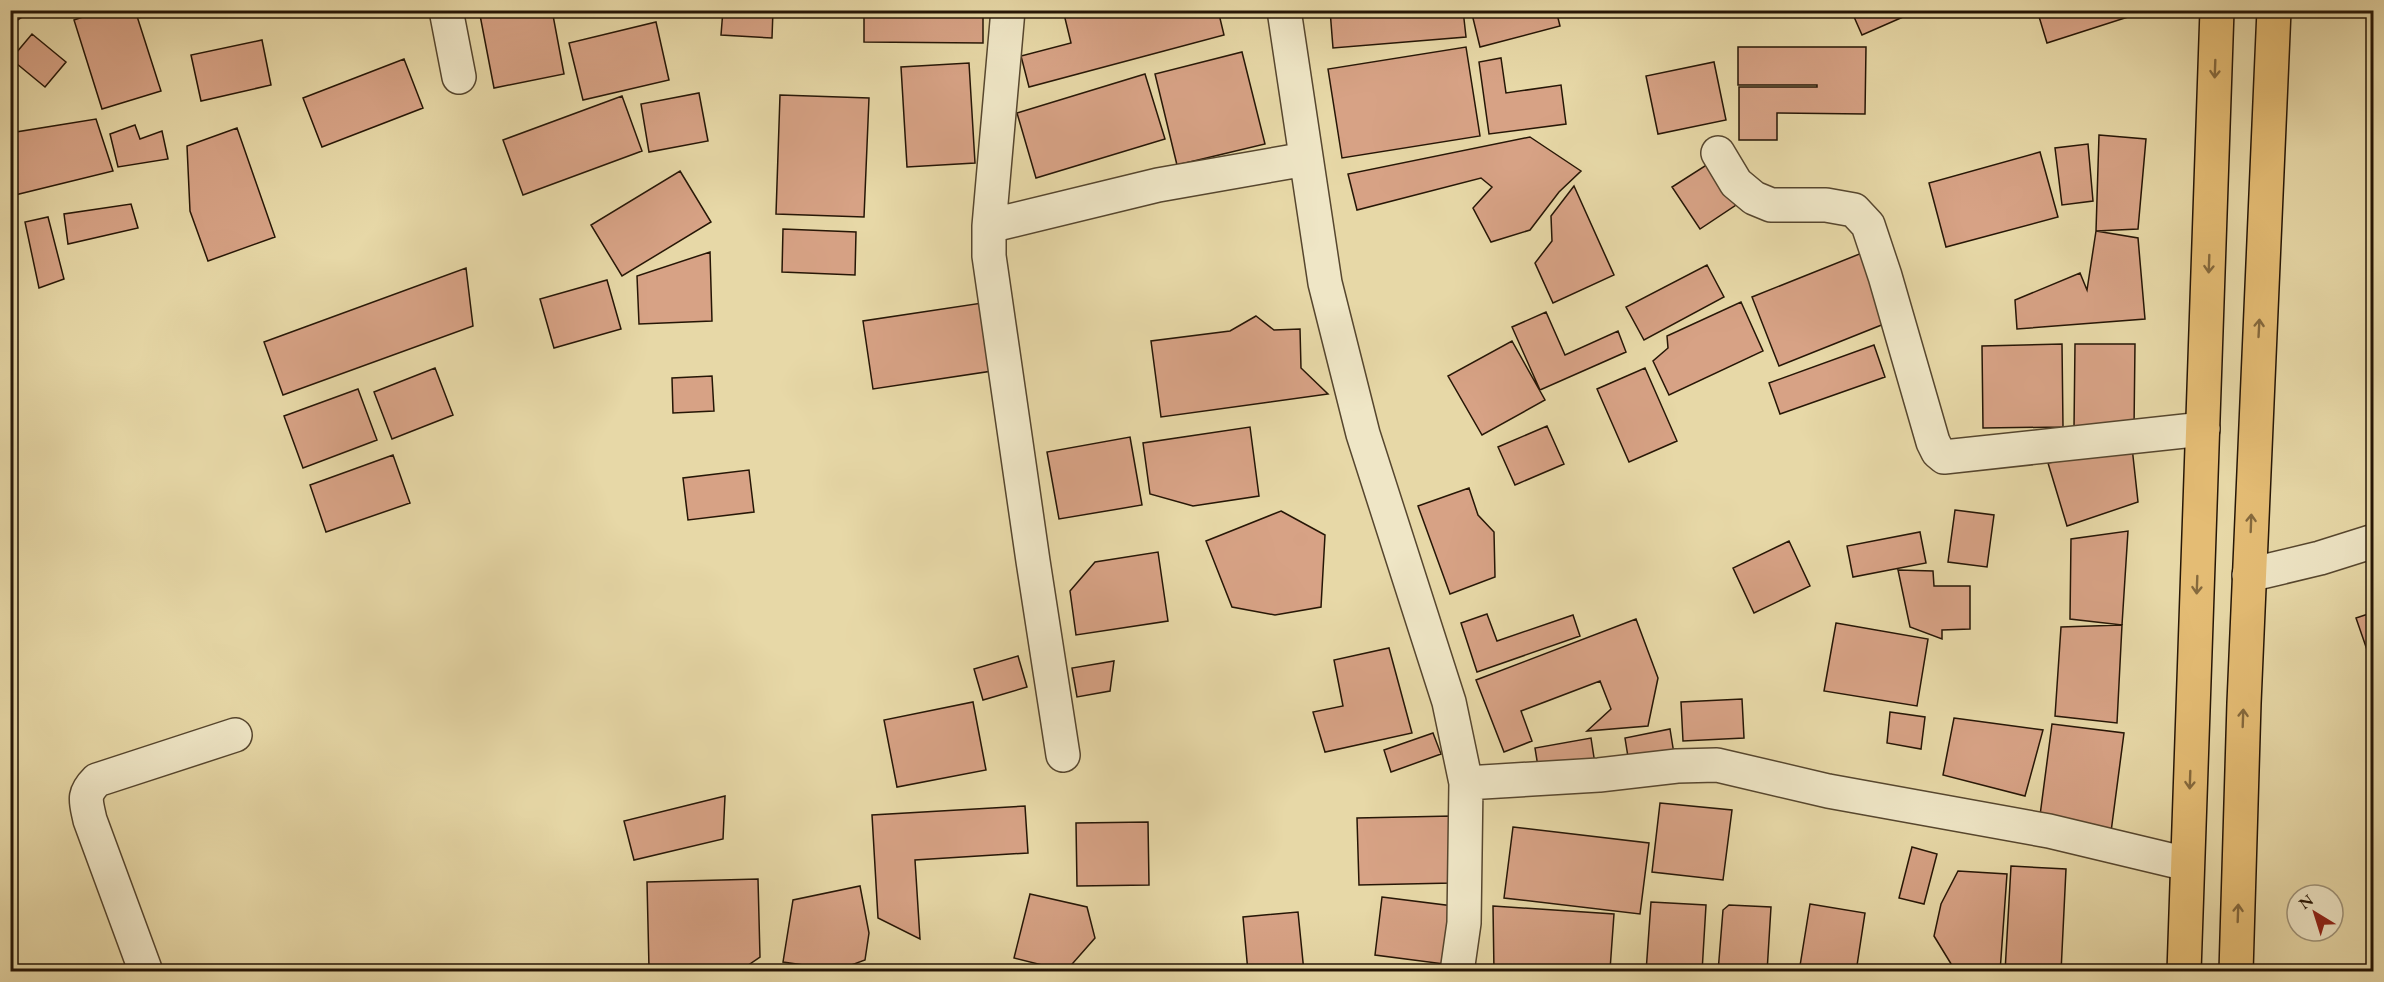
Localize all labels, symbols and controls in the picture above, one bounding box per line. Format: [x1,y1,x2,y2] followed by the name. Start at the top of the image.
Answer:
[2210,58,2221,78] one-way arrow
[2203,253,2214,273] one-way arrow
[2254,319,2265,339] one-way arrow
[2245,514,2257,534] one-way arrow
[2191,574,2203,594] one-way arrow
[2237,709,2249,729] one-way arrow
[2184,769,2196,789] one-way arrow
[2285,883,2345,943] north arrow
[2295,889,2318,914] text: N
[2232,904,2243,924] one-way arrow

